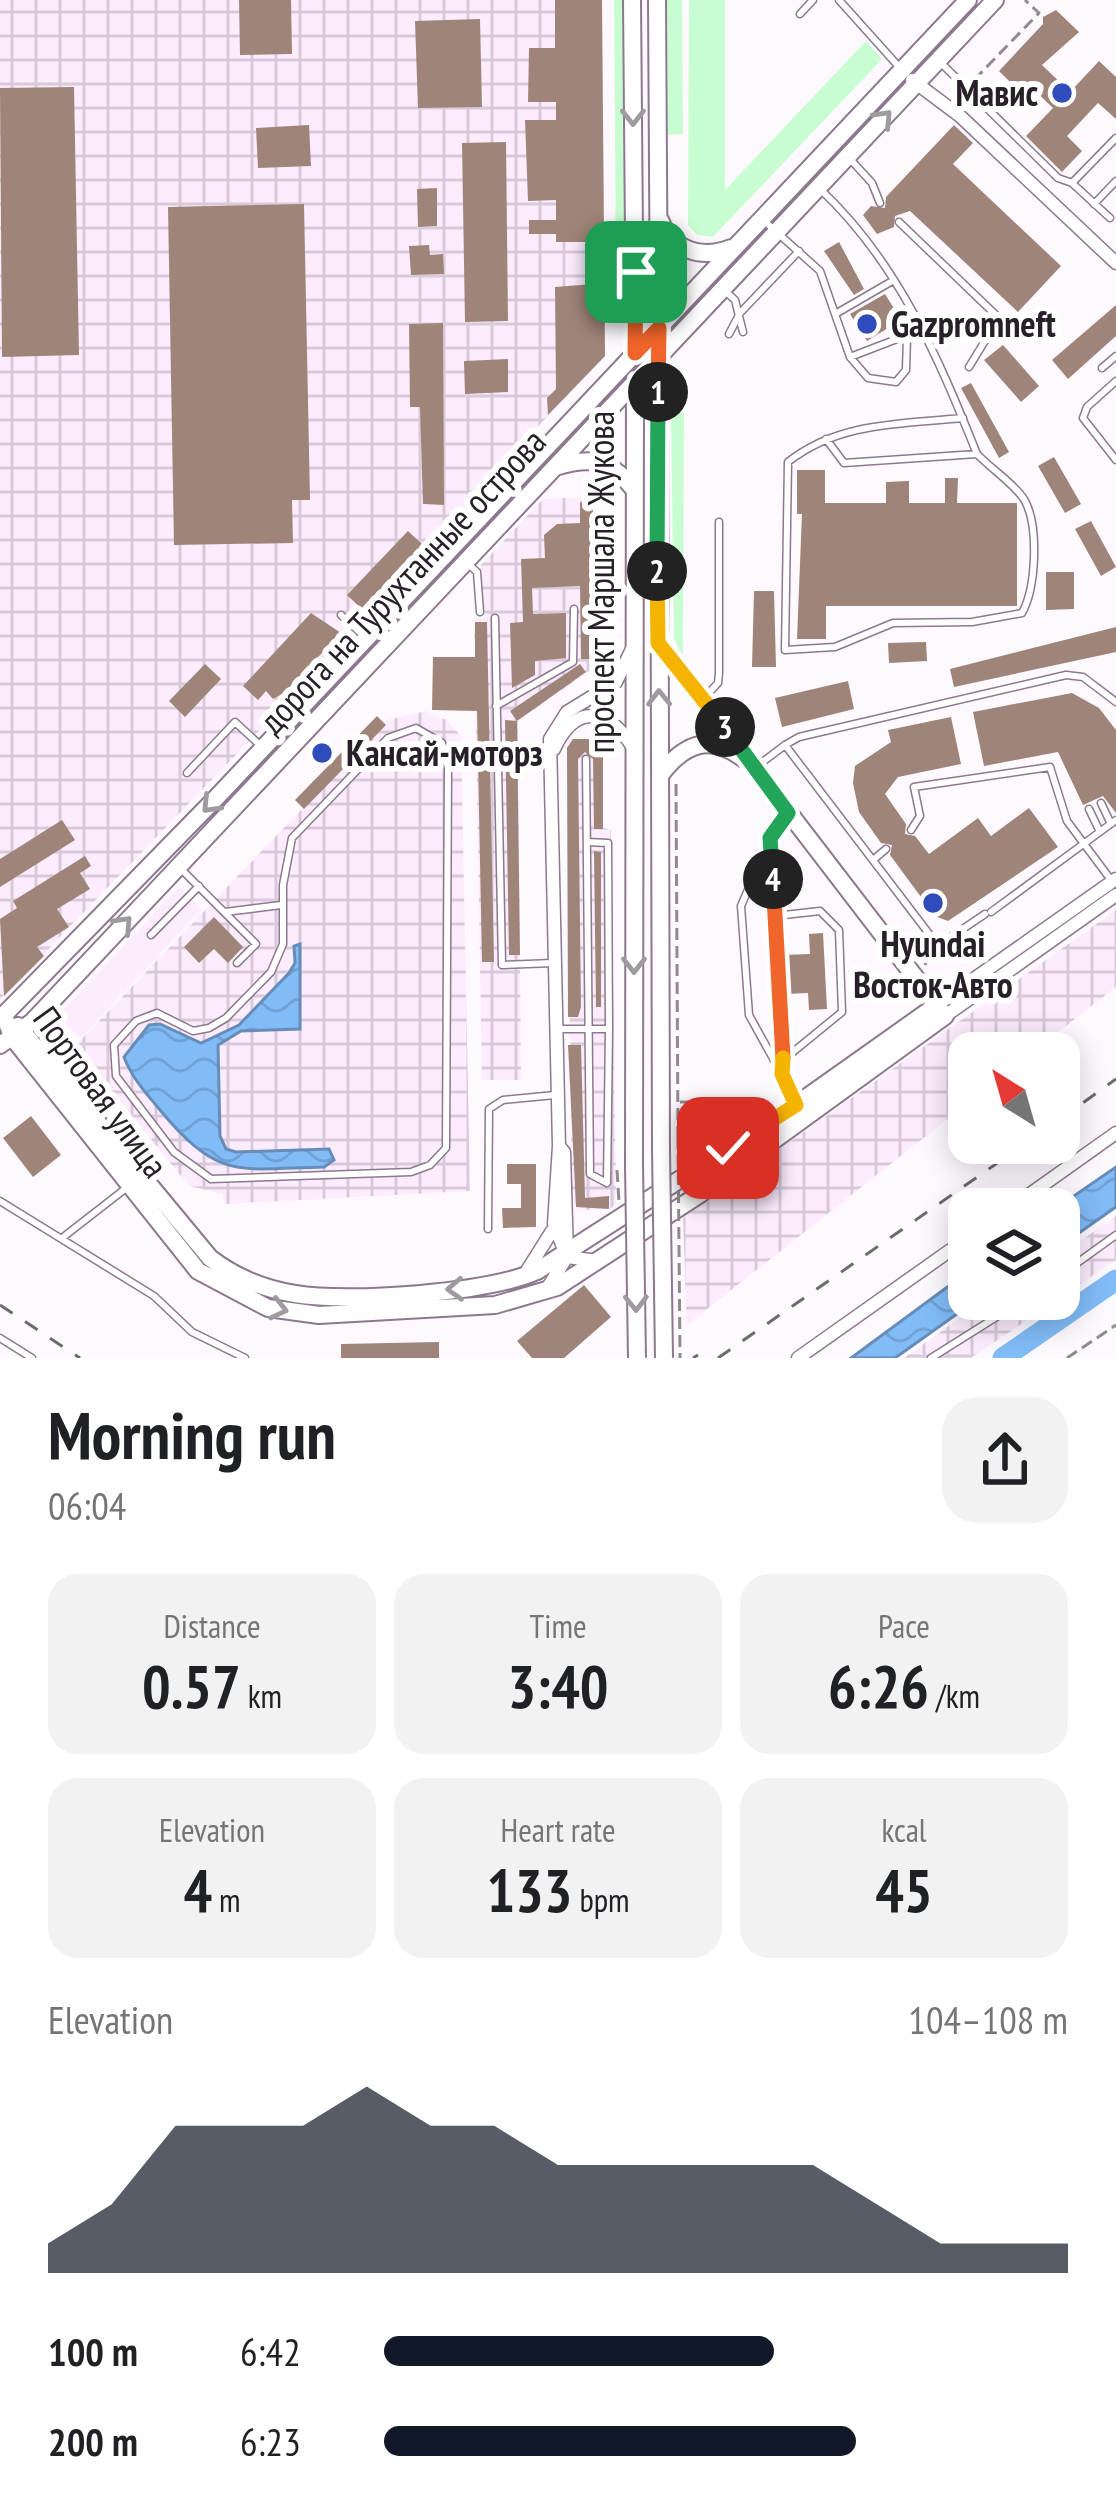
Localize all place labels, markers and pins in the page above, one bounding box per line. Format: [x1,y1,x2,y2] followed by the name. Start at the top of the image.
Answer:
[955,69,1038,116] place label: Мавис
[1049,80,1075,106] marker: Мавис
[585,221,687,323] pin
[891,300,1056,347] place label: Gazpromneft
[854,311,880,337] marker: Gazpromneft
[628,362,688,422] pin: 1
[627,541,687,601] pin: 2
[695,697,755,757] pin: 3
[346,729,543,776] place label: Кансай-моторз
[309,740,335,766] marker: Кансай-моторз
[743,849,803,909] pin: 4
[920,890,946,916] marker: Hyundai Восток-Авто
[853,920,1013,1008] place label: Hyundai Восток-Авто
[677,1097,779,1199] pin

